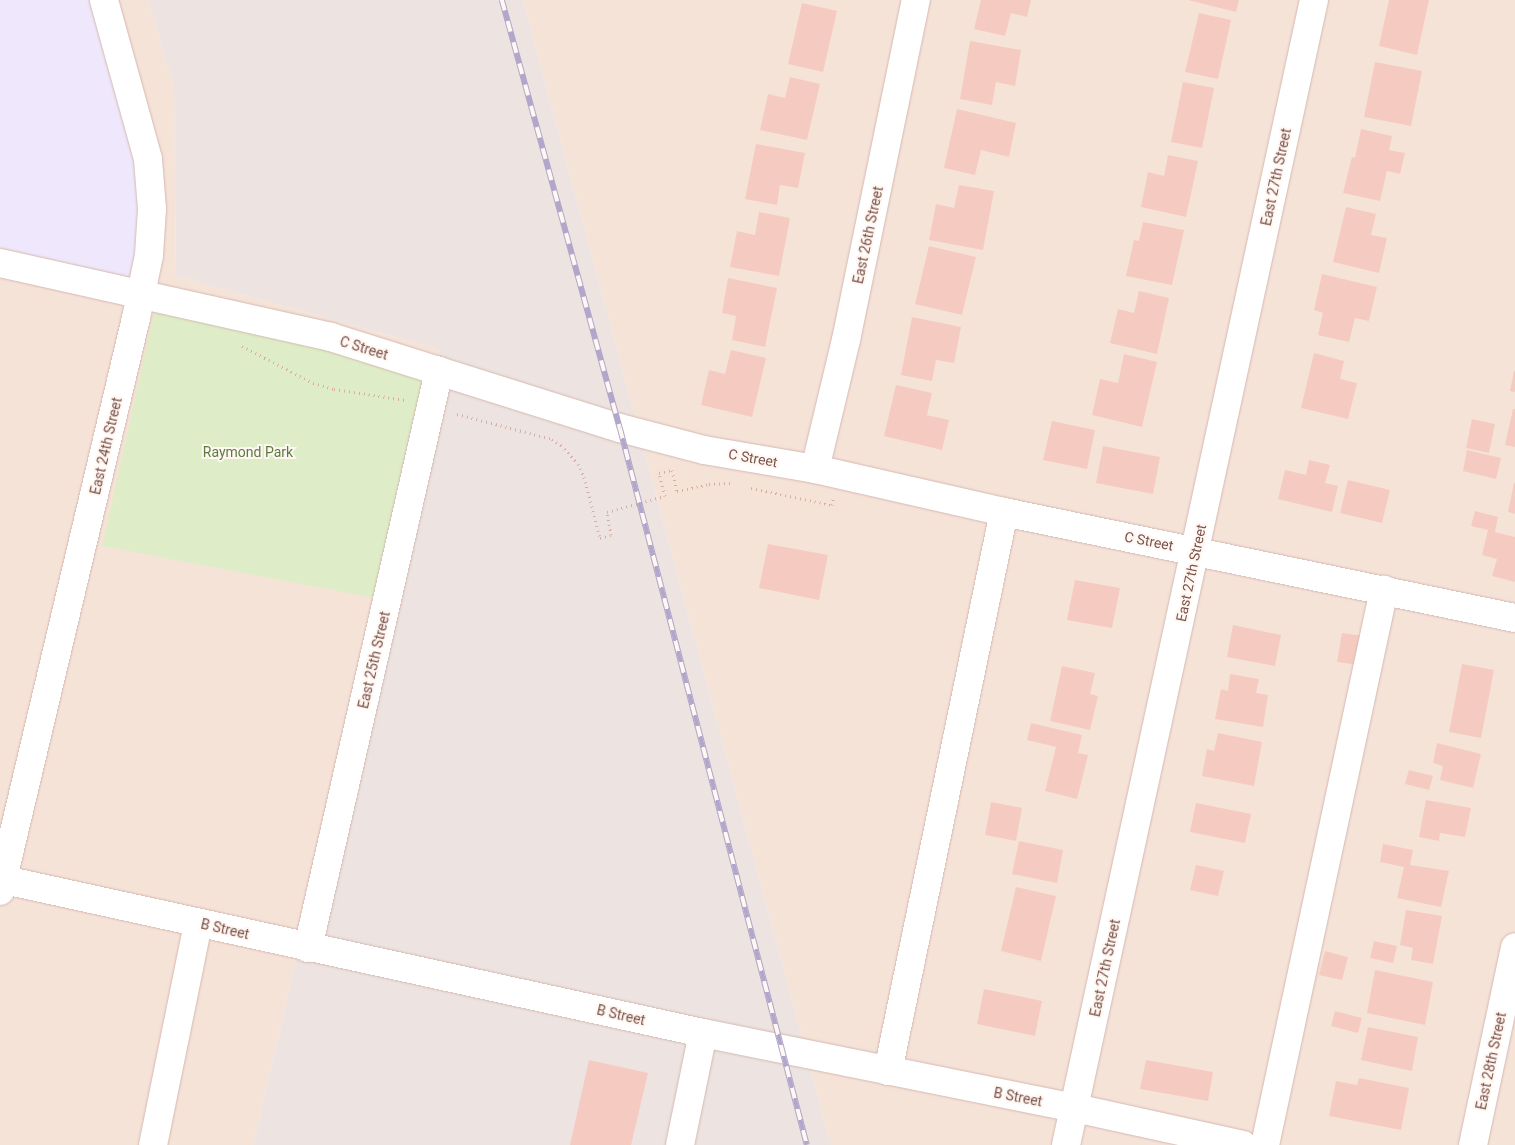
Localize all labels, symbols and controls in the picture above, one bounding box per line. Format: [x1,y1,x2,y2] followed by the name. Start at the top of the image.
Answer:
[1257,127,1295,227] street label: East 27th Street
[849,185,887,285] street label: East 26th Street
[338,333,390,363] street label: C Street
[87,396,125,496] street label: East 24th Street
[203,444,293,460] park label: Raymond Park
[727,445,779,471] street label: C Street
[1172,523,1210,623] street label: East 27th Street
[1123,528,1175,554] street label: C Street
[355,610,393,710] street label: East 25th Street
[199,915,251,943] street label: B Street
[1086,918,1124,1018] street label: East 27th Street
[595,1001,647,1029] street label: B Street
[1472,1011,1510,1111] street label: East 28th Street
[992,1084,1044,1110] street label: B Street

